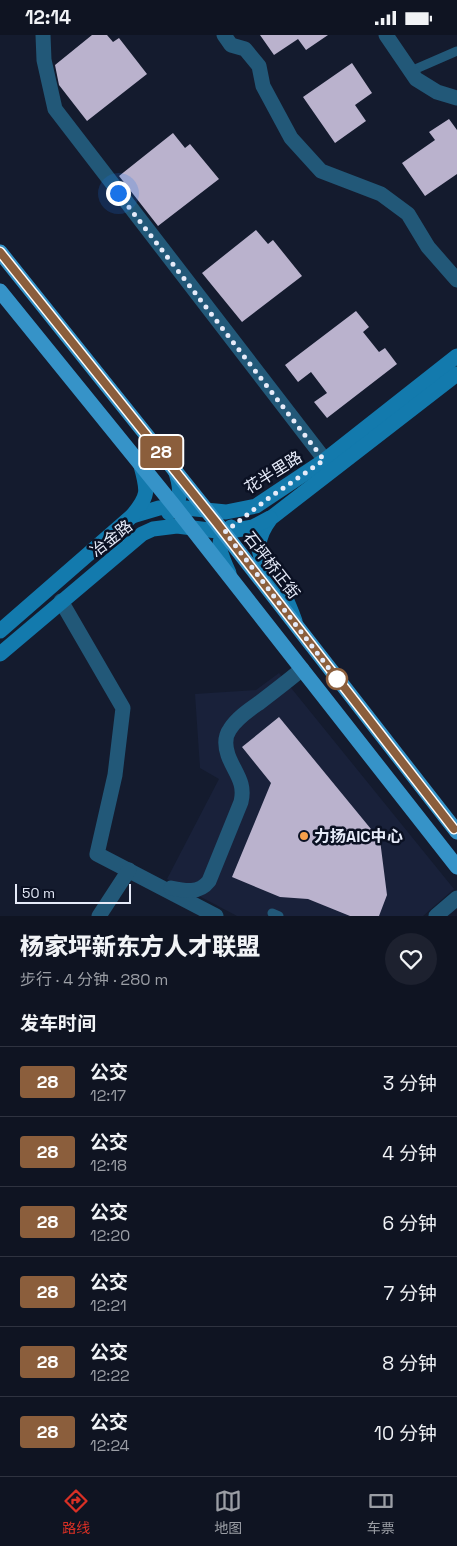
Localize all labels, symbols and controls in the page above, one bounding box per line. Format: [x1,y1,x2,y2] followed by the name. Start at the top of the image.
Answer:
[25,5,71,30] text: 12:14
[106,181,131,206] your location
[138,436,184,468] line badge: 28
[150,440,172,463] text: 28
[241,447,306,498] street label: 花半里路
[86,515,137,561] street label: 冶金路
[239,527,305,603] street label: 石坪桥正街
[326,668,348,690] unlabelled marker
[314,826,403,847] place label: 力扬AIC中心
[298,830,310,842] marker: 力扬AIC中心
[15,881,131,904] scale bar
[22,884,55,902] text: 50 m
[20,931,260,962] text: 杨家坪新东方人才联盟
[385,933,437,985] button: heart
[20,969,168,990] text: 步行 · 4 分钟 · 280 m
[20,1011,96,1036] text: 发车时间
[90,1060,128,1085] text: 公交
[37,1070,58,1093] text: 28
[383,1071,437,1096] text: 3 分钟
[90,1085,126,1106] text: 12:17
[90,1130,128,1155] text: 公交
[37,1140,58,1163] text: 28
[382,1141,437,1166] text: 4 分钟
[90,1155,127,1176] text: 12:18
[90,1200,128,1225] text: 公交
[37,1210,58,1233] text: 28
[382,1211,437,1236] text: 6 分钟
[90,1225,130,1246] text: 12:20
[90,1270,128,1295] text: 公交
[37,1280,58,1303] text: 28
[383,1281,437,1306] text: 7 分钟
[90,1295,127,1316] text: 12:21
[90,1340,128,1365] text: 公交
[37,1350,58,1373] text: 28
[382,1351,437,1376] text: 8 分钟
[90,1365,130,1386] text: 12:22
[90,1410,128,1435] text: 公交
[37,1420,58,1443] text: 28
[374,1421,437,1446] text: 10 分钟
[90,1435,130,1456] text: 12:24
[62,1487,90,1537] tab: 路线
[214,1487,242,1537] tab: 地图
[367,1487,395,1537] tab: 车票

